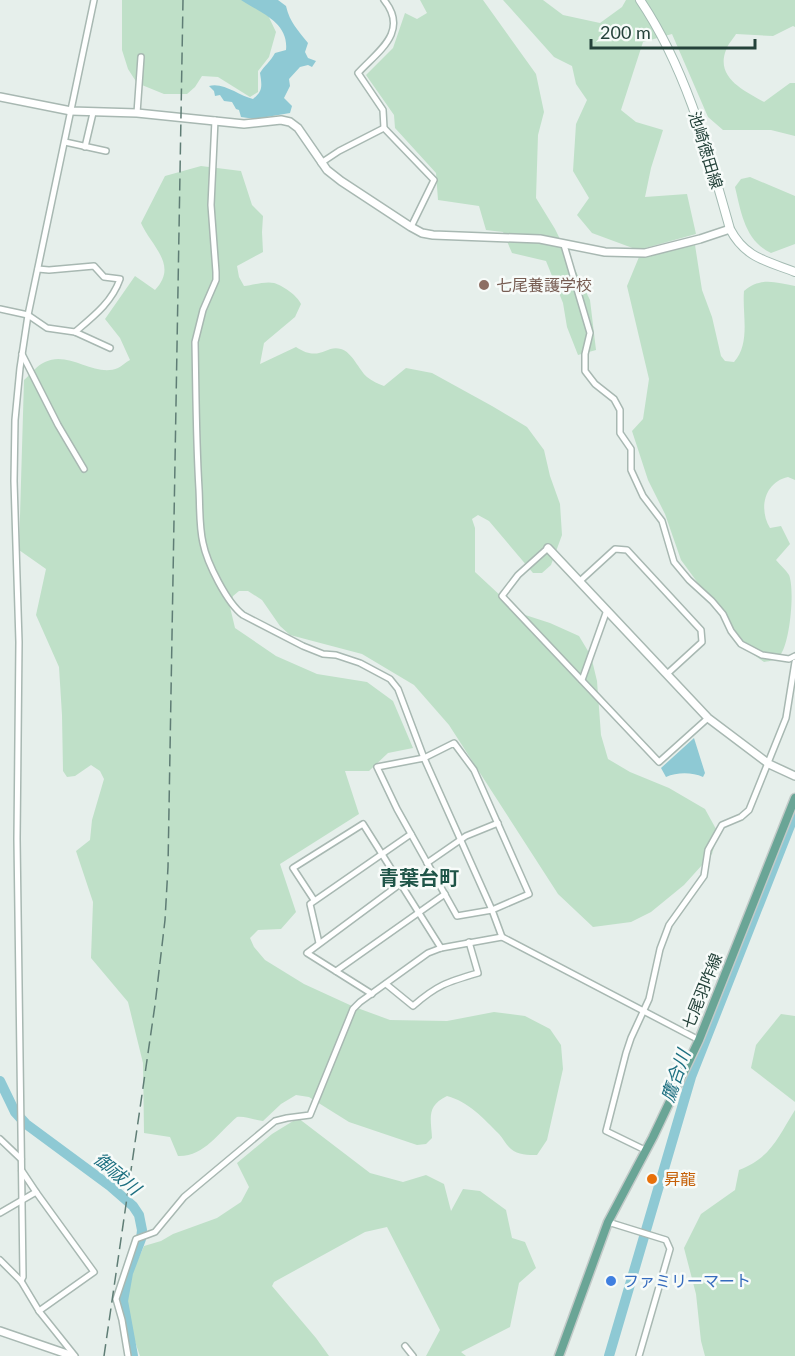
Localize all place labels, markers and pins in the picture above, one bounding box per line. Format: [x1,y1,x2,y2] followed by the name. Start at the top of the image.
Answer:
[496,275,592,294] place label: 七尾養護学校
[477,278,491,292] marker: 七尾養護学校
[664,1169,696,1188] place label: 昇龍
[645,1172,659,1186] marker: 昇龍
[623,1271,751,1290] place label: ファミリーマート
[604,1274,618,1288] marker: ファミリーマート

